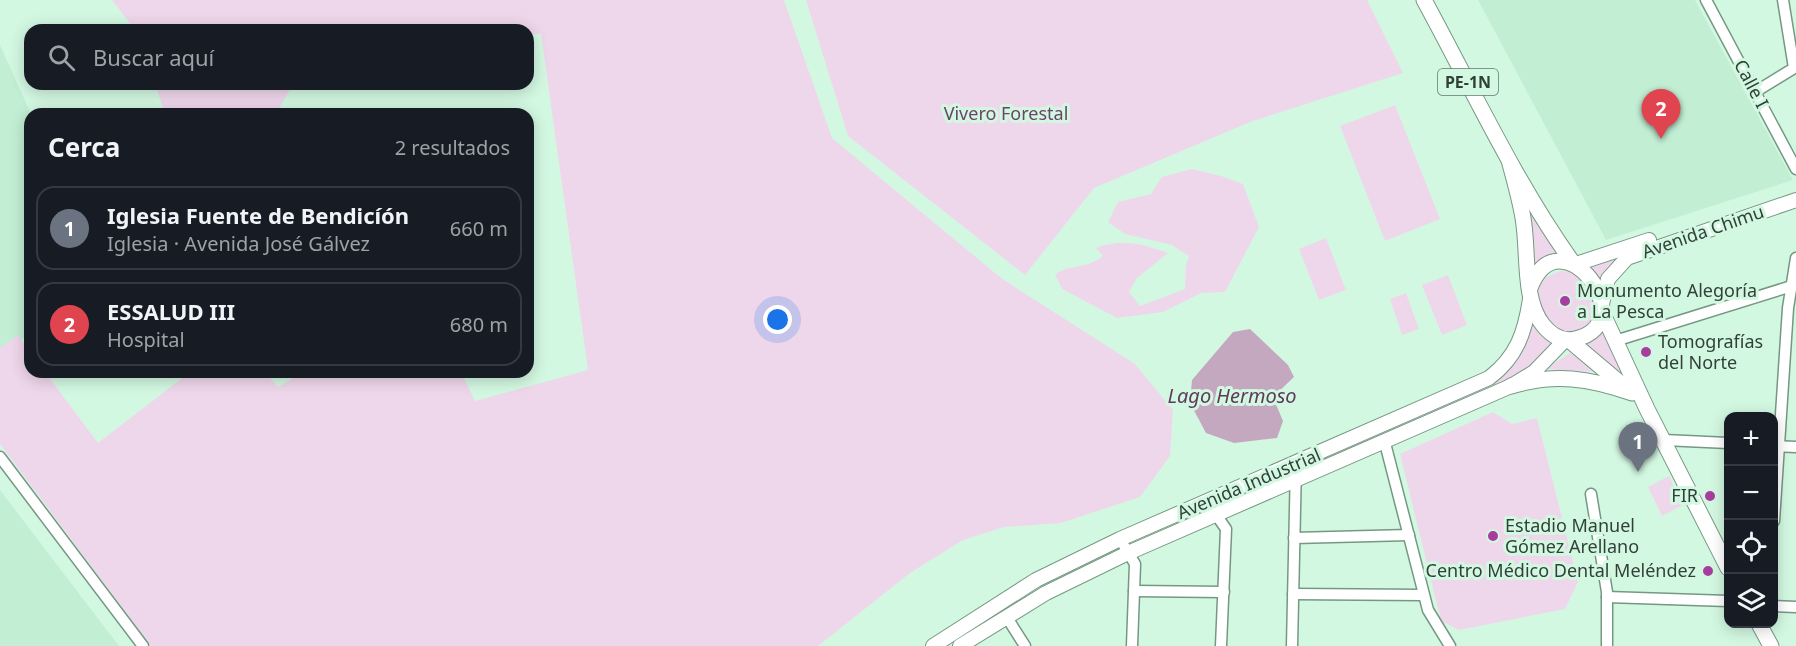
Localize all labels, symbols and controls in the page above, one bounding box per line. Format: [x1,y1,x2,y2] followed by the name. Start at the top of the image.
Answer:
[24,24,534,90] search box
[45,41,78,74] icon: search
[93,42,214,72] text: Buscar aquí
[1729,55,1775,112] street label: Calle I
[1438,69,1498,95] road number: PE-1N
[1642,90,1680,139] pin: 2
[944,101,1068,125] park label: Vivero Forestal
[48,129,120,165] text: Cerca
[395,134,510,161] text: 2 resultados
[1638,199,1767,263] street label: Avenida Chimu
[107,200,409,230] text: Iglesia Fuente de Bendicíón
[64,215,75,242] text: 1
[450,215,508,242] text: 660 m
[107,230,370,257] text: Iglesia · Avenida José Gálvez
[1577,278,1757,323] place label: Monumento Alegoría a La Pesca
[1558,294,1572,308] marker: Monumento Alegoría a La Pesca
[107,296,235,326] text: ESSALUD III
[763,305,792,334] your location
[64,311,75,338] text: 2
[450,311,508,338] text: 680 m
[107,326,185,353] text: Hospital
[1658,329,1763,374] place label: Tomografías del Norte
[1639,345,1653,359] marker: Tomografías del Norte
[1167,382,1297,409] water label: Lago Hermoso
[1724,412,1778,628] map controls
[1724,412,1778,466] button: +
[1618,422,1658,472] pin: 1
[1173,442,1324,524] street label: Avenida Industrial
[1724,466,1778,520] button: −
[1671,483,1698,507] place label: FIR
[1703,489,1717,503] marker: FIR
[1505,513,1639,558] place label: Estadio Manuel Gómez Arellano
[1724,520,1778,574] button: locate
[1486,529,1500,543] marker: Estadio Manuel Gómez Arellano
[1426,558,1696,582] place label: Centro Médico Dental Meléndez
[1701,564,1715,578] marker: Centro Médico Dental Meléndez
[1724,574,1778,628] button: layers

